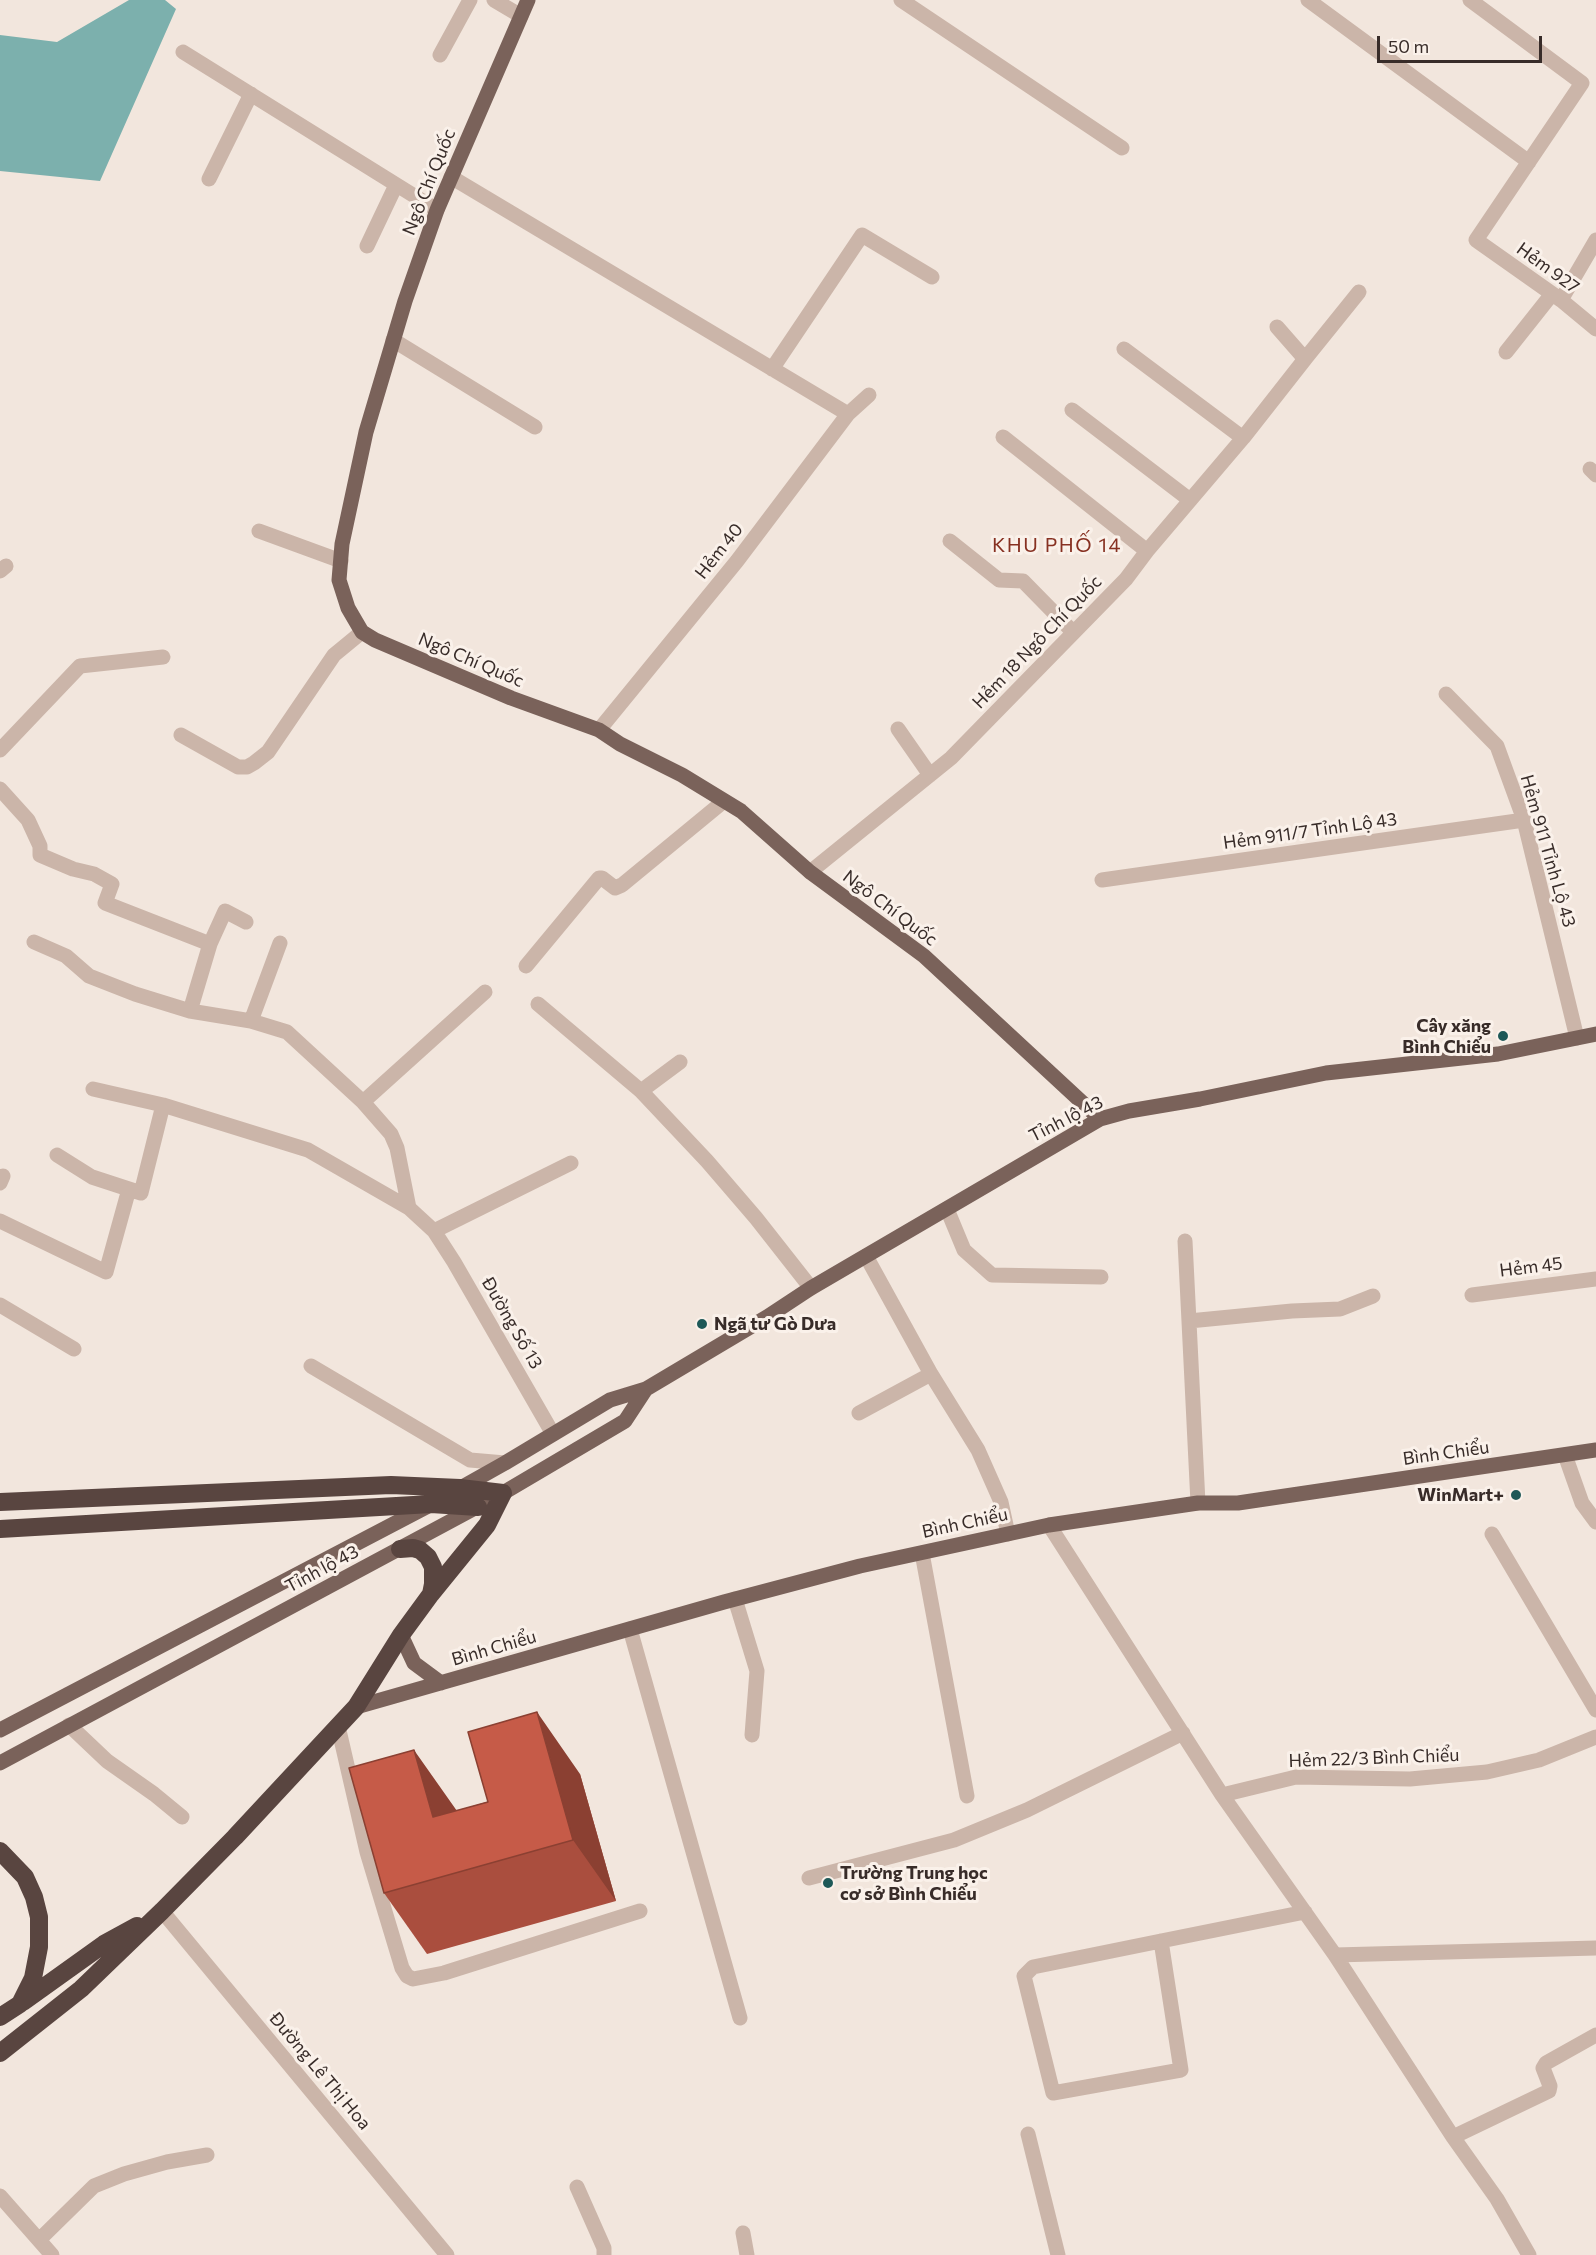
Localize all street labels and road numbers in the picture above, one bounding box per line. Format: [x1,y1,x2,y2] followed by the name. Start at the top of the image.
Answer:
[398,126,460,238] street label: Ngô Chí Quốc
[1512,238,1584,298] street label: Hẻm 927
[691,519,747,583] street label: Hẻm 40
[968,571,1106,713] street label: Hẻm 18 Ngô Chí Quốc
[415,628,527,692] street label: Ngô Chí Quốc
[1516,772,1580,930] street label: Hẻm 911 Tỉnh Lộ 43
[1222,808,1398,854] street label: Hẻm 911/7 Tỉnh Lộ 43
[839,866,941,950] street label: Ngô Chí Quốc
[1025,1091,1107,1147] street label: Tỉnh lộ 43
[1498,1252,1564,1282] street label: Hẻm 45
[477,1273,547,1373] street label: Đường Số 13
[1401,1436,1491,1470] street label: Bình Chiểu
[920,1503,1010,1543] street label: Bình Chiểu
[282,1541,362,1597] street label: Tỉnh lộ 43
[449,1626,539,1670] street label: Bình Chiểu
[1288,1744,1460,1772] street label: Hẻm 22/3 Bình Chiểu
[265,2008,375,2134] street label: Đường Lê Thị Hoa

